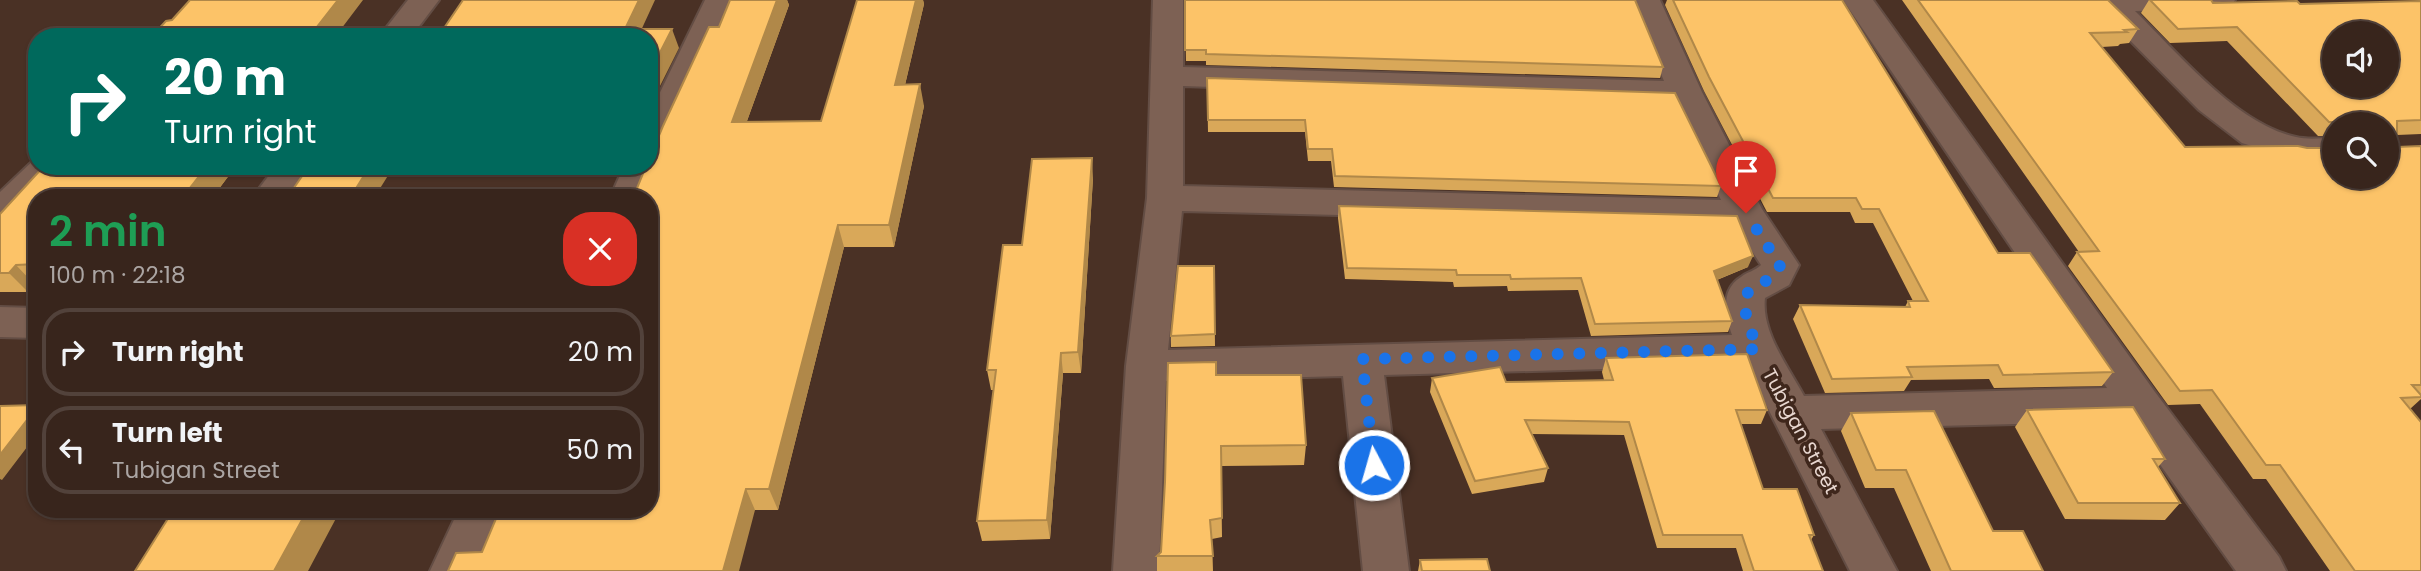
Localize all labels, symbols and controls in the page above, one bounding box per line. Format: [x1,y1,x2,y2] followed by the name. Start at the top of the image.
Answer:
[2322,21,2399,189] map controls
[2322,21,2399,98] button: sound
[164,44,286,112] text: 20 m
[49,56,140,147] icon: right
[164,109,316,154] text: Turn right
[2322,112,2399,189] button: search
[1716,141,1776,213] pin
[1727,152,1765,190] icon: arrive
[49,202,167,261] text: 2 min
[563,212,637,286] button: close
[49,259,185,291] text: 100 m · 22:18
[53,333,91,371] icon: right
[112,334,244,370] text: Turn right
[568,334,633,370] text: 20 m
[1756,364,1845,499] street label: Tubigan Street
[112,415,223,451] text: Turn left
[1337,428,1411,502] position arrow
[53,431,91,469] icon: left
[567,432,633,468] text: 50 m
[112,454,280,486] text: Tubigan Street

